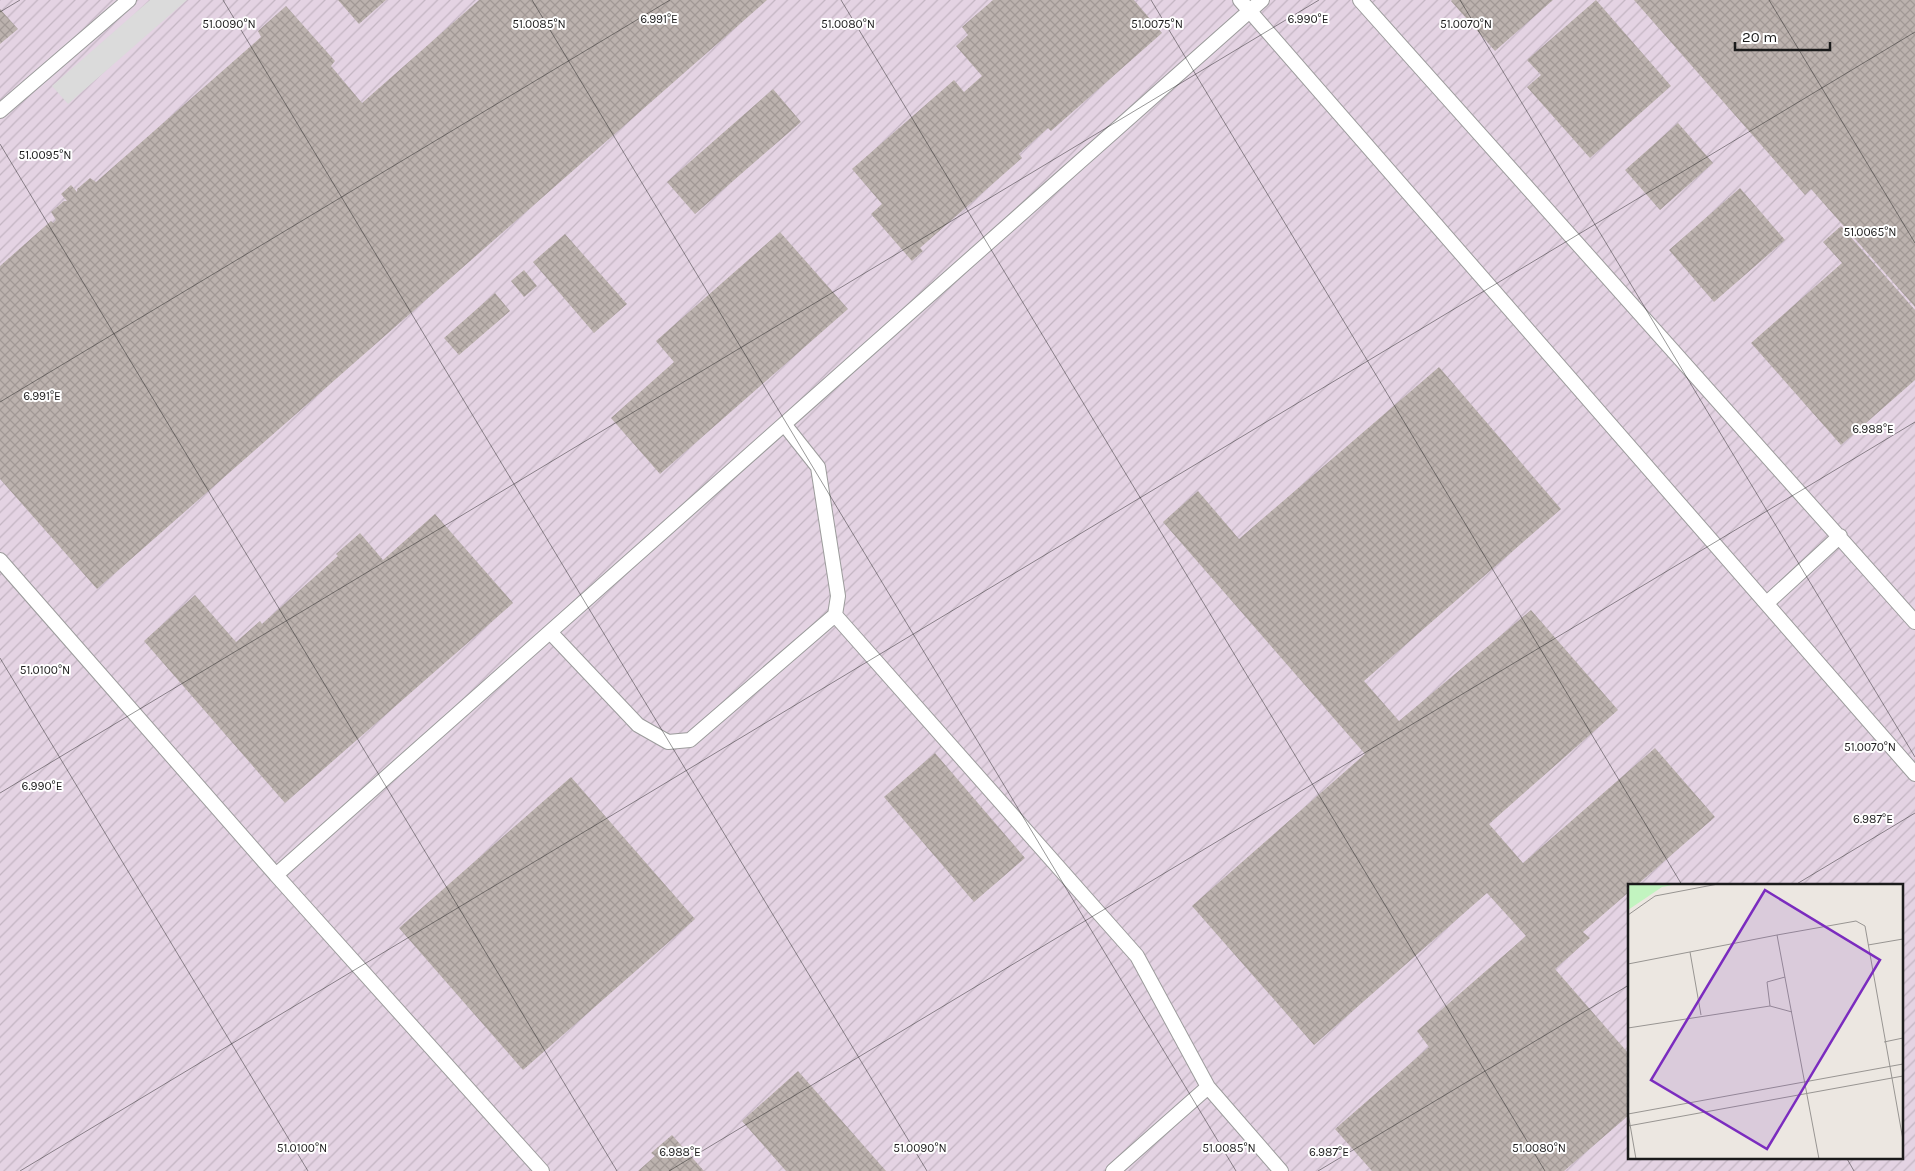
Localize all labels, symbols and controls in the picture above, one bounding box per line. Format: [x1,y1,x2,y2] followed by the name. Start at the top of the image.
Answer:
[640,12,678,26] text: 6.991°E
[1288,12,1328,26] text: 6.990°E
[202,17,256,31] text: 51.0090°N
[512,17,566,31] text: 51.0085°N
[821,17,875,31] text: 51.0080°N
[1131,17,1183,31] text: 51.0075°N
[1440,17,1492,31] text: 51.0070°N
[1735,20,1830,52] scale bar
[1742,28,1777,46] text: 20 m
[18,148,72,162] text: 51.0095°N
[1843,225,1897,239] text: 51.0065°N
[23,389,61,403] text: 6.991°E
[1852,422,1894,436] text: 6.988°E
[20,663,70,677] text: 51.0100°N
[1844,740,1896,754] text: 51.0070°N
[22,779,62,793] text: 6.990°E
[1853,812,1893,826] text: 6.987°E
[1628,884,1902,1158] inset map
[277,1141,327,1155] text: 51.0100°N
[893,1141,947,1155] text: 51.0090°N
[1202,1141,1256,1155] text: 51.0085°N
[1512,1141,1566,1155] text: 51.0080°N
[659,1145,701,1159] text: 6.988°E
[1309,1145,1349,1159] text: 6.987°E

